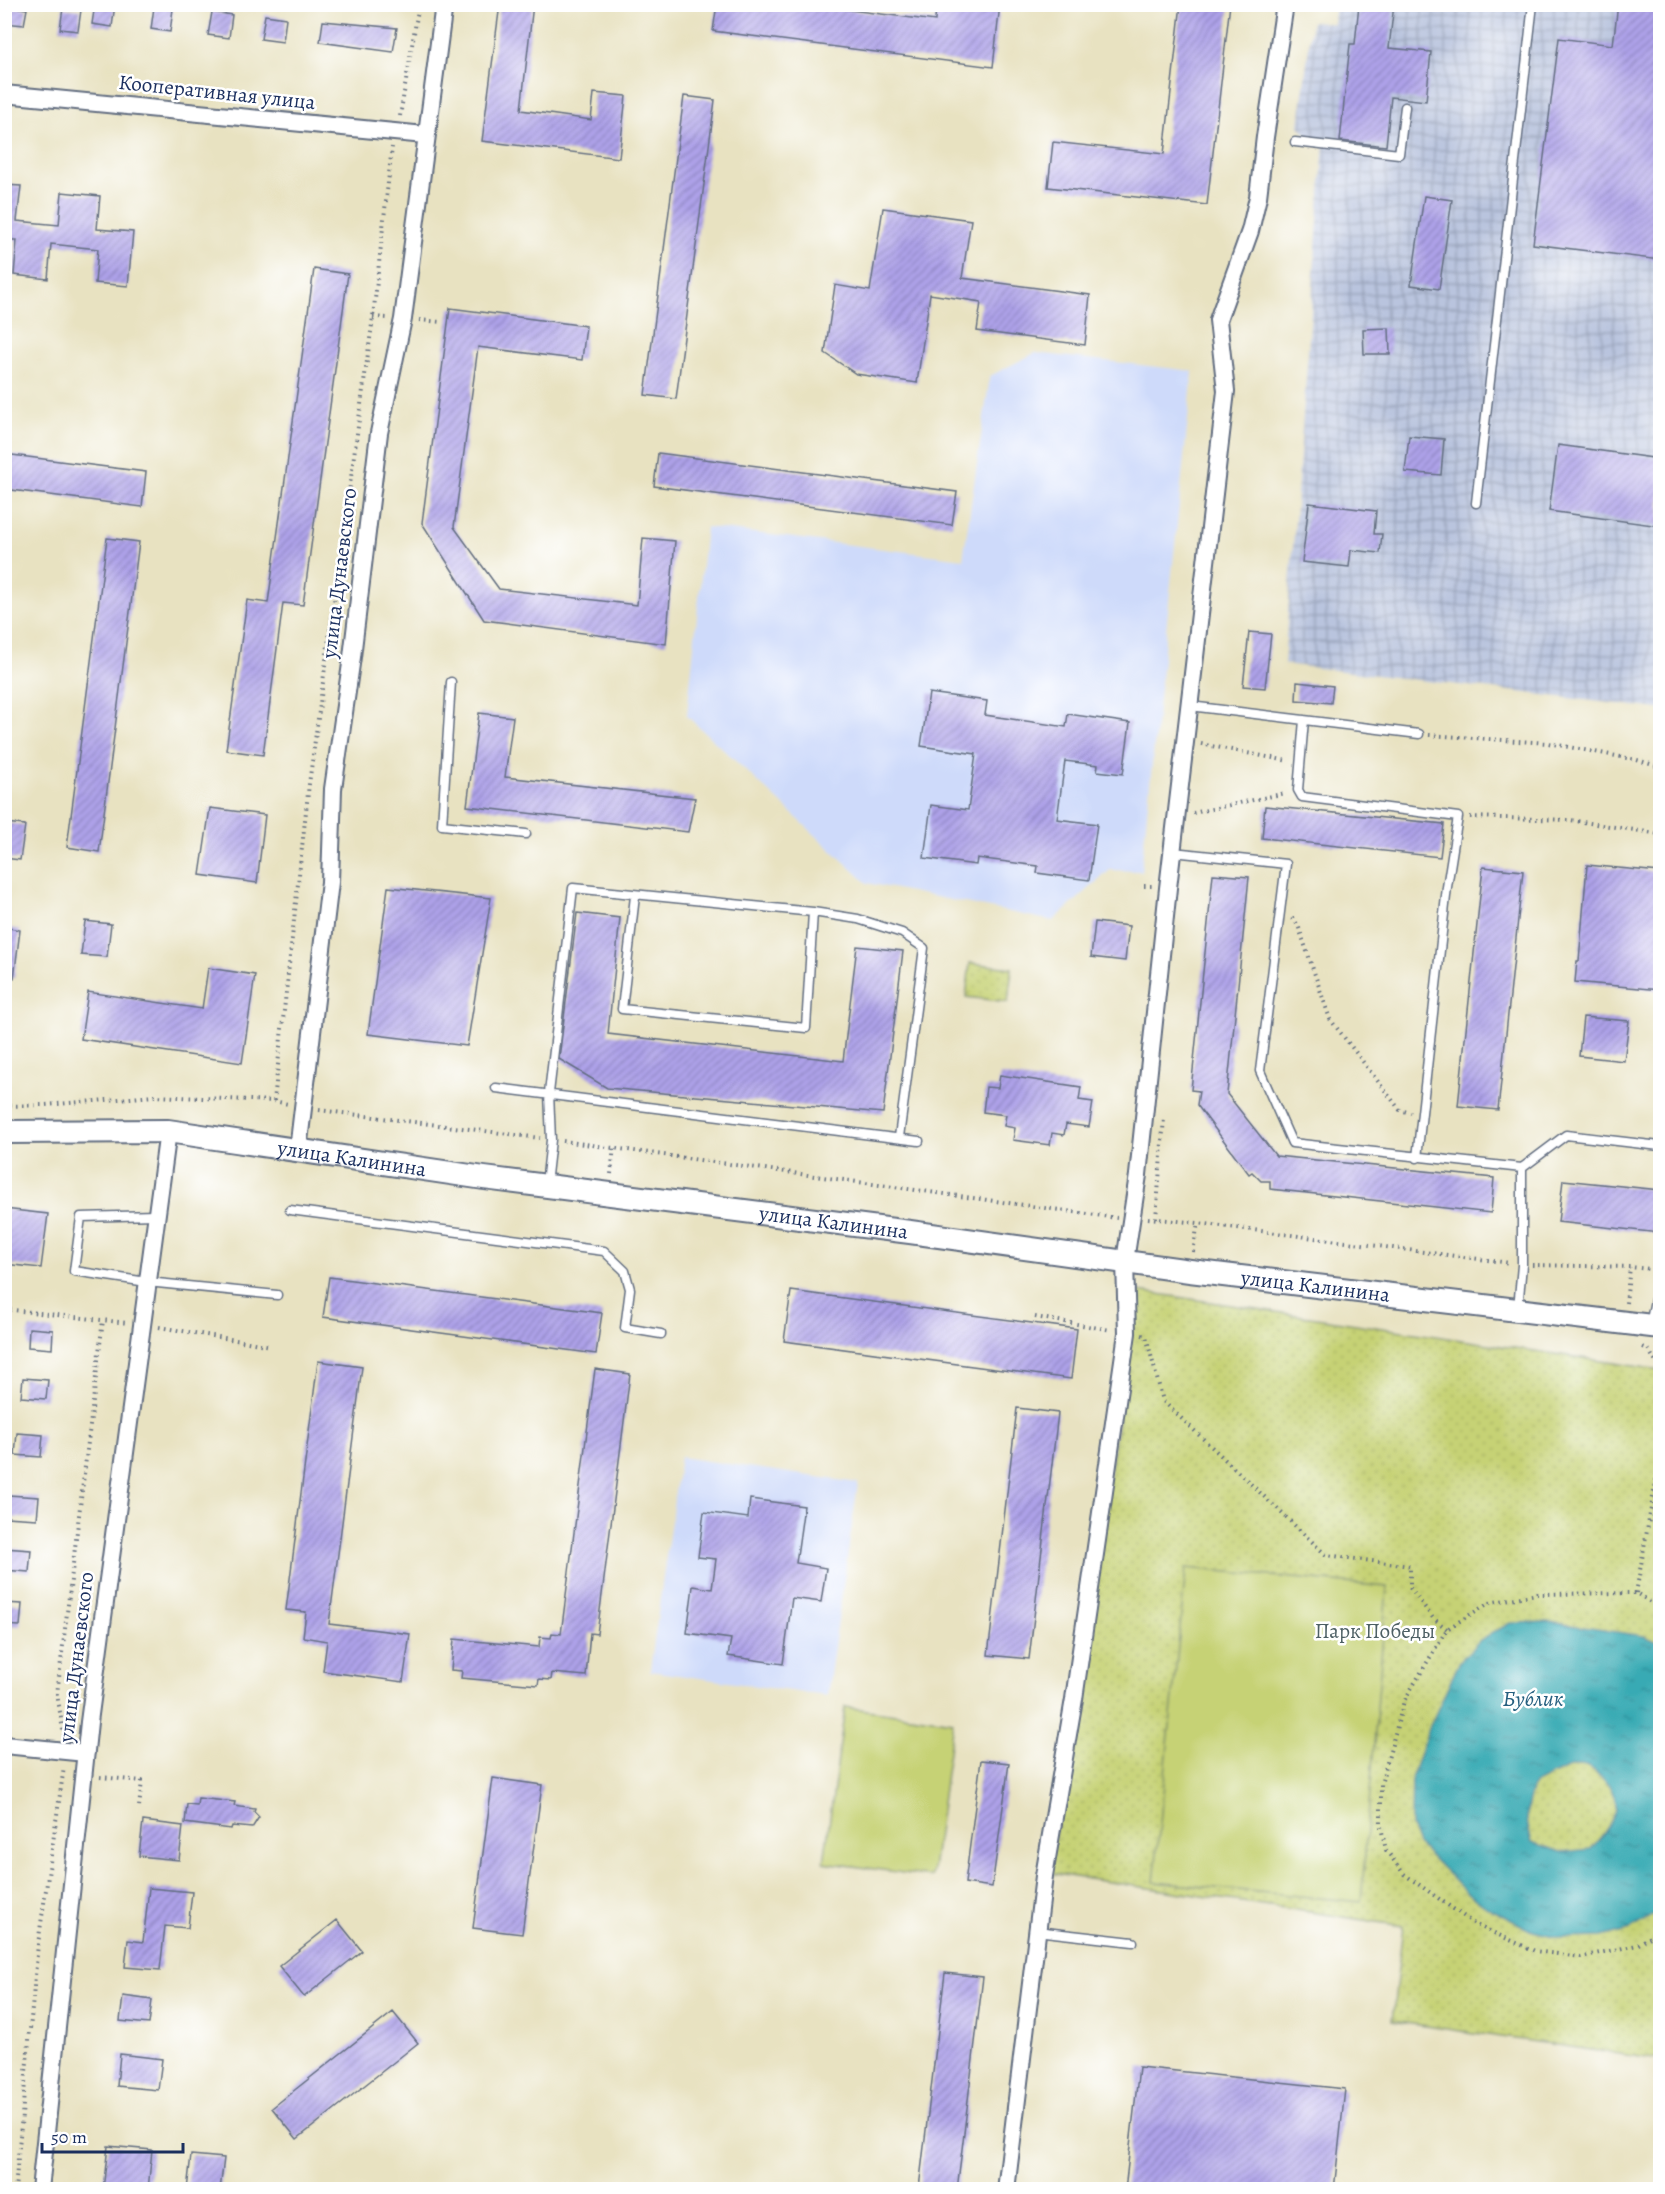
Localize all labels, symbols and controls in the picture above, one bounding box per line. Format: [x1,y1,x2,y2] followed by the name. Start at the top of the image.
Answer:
[117,68,317,116] street label: Кооперативная улица
[315,486,363,661] street label: улица Дунаевского
[275,1133,428,1183] street label: улица Калинина
[757,1199,910,1246] street label: улица Калинина
[1238,1263,1392,1309] street label: улица Калинина
[52,1570,100,1745] street label: улица Дунаевского
[1315,1617,1435,1645] park label: Парк Победы
[1502,1684,1564,1714] water label: Бублик
[42,2116,183,2154] scale bar
[51,2125,87,2149] text: 50 m

